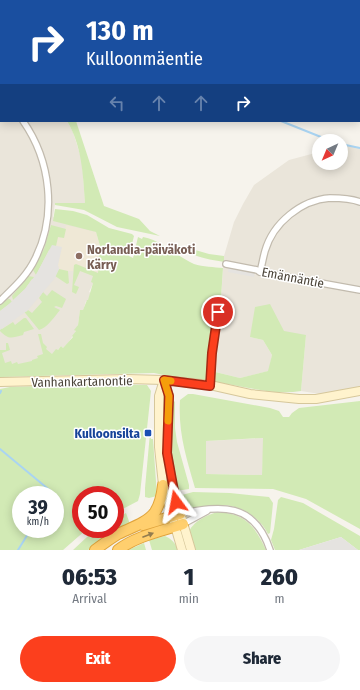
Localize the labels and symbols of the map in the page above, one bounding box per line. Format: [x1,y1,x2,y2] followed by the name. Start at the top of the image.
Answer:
[312,134,348,170] north arrow
[87,242,195,272] place label: Norlandia-päiväkoti Kärry
[74,251,84,261] marker: Norlandia-päiväkoti Kärry
[260,264,325,291] street label: Emännäntie
[201,295,235,329] pin
[31,373,133,390] street label: Vanhankartanontie
[75,426,141,441] place label: Kulloonsilta
[143,428,153,438] marker: Kulloonsilta
[155,481,197,523] position arrow
[72,486,124,538] speed limit sign: 50
[142,532,154,538] one-way arrow

